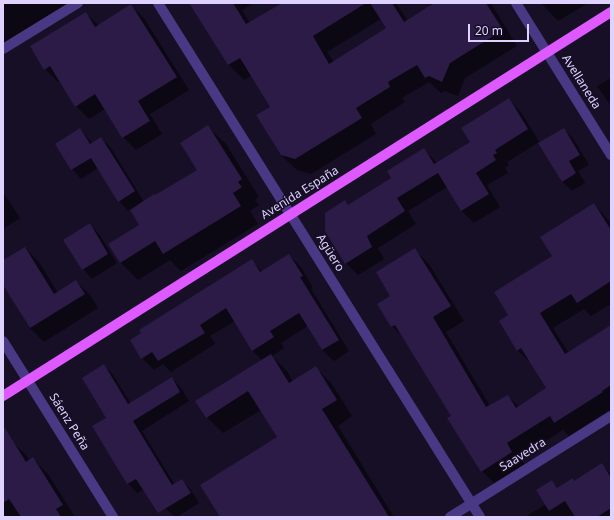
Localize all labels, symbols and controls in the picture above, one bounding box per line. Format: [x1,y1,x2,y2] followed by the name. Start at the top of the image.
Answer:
[470,16,531,42] scale bar
[475,22,503,39] text: 20 m
[559,52,603,112] street label: Avellaneda
[258,163,342,223] street label: Avenida España
[313,232,347,274] street label: Agüero
[46,391,92,453] street label: Sáenz Peña
[497,435,549,475] street label: Saavedra

